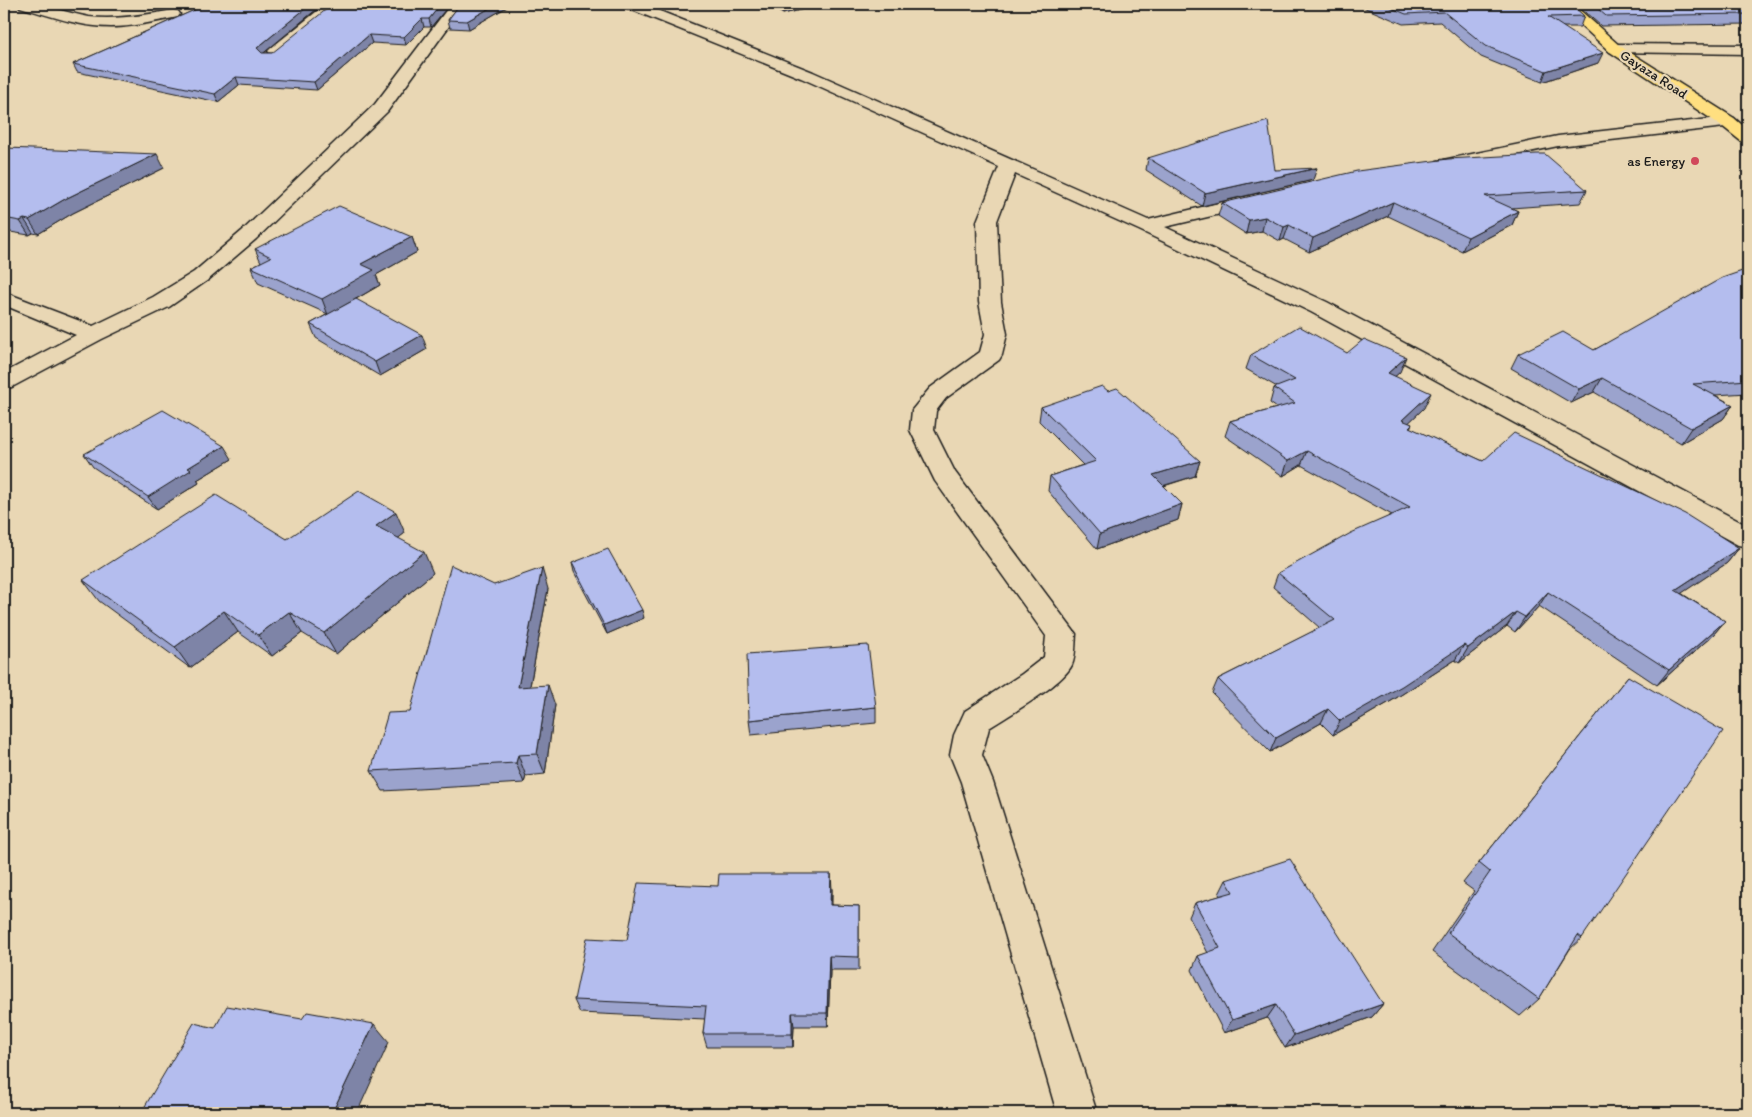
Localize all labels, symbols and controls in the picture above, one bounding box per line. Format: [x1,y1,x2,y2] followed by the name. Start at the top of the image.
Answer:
[1617,46,1691,103] street label: Gayaza Road
[1627,153,1685,170] place label: as Energy
[1689,155,1701,167] marker: as Energy

